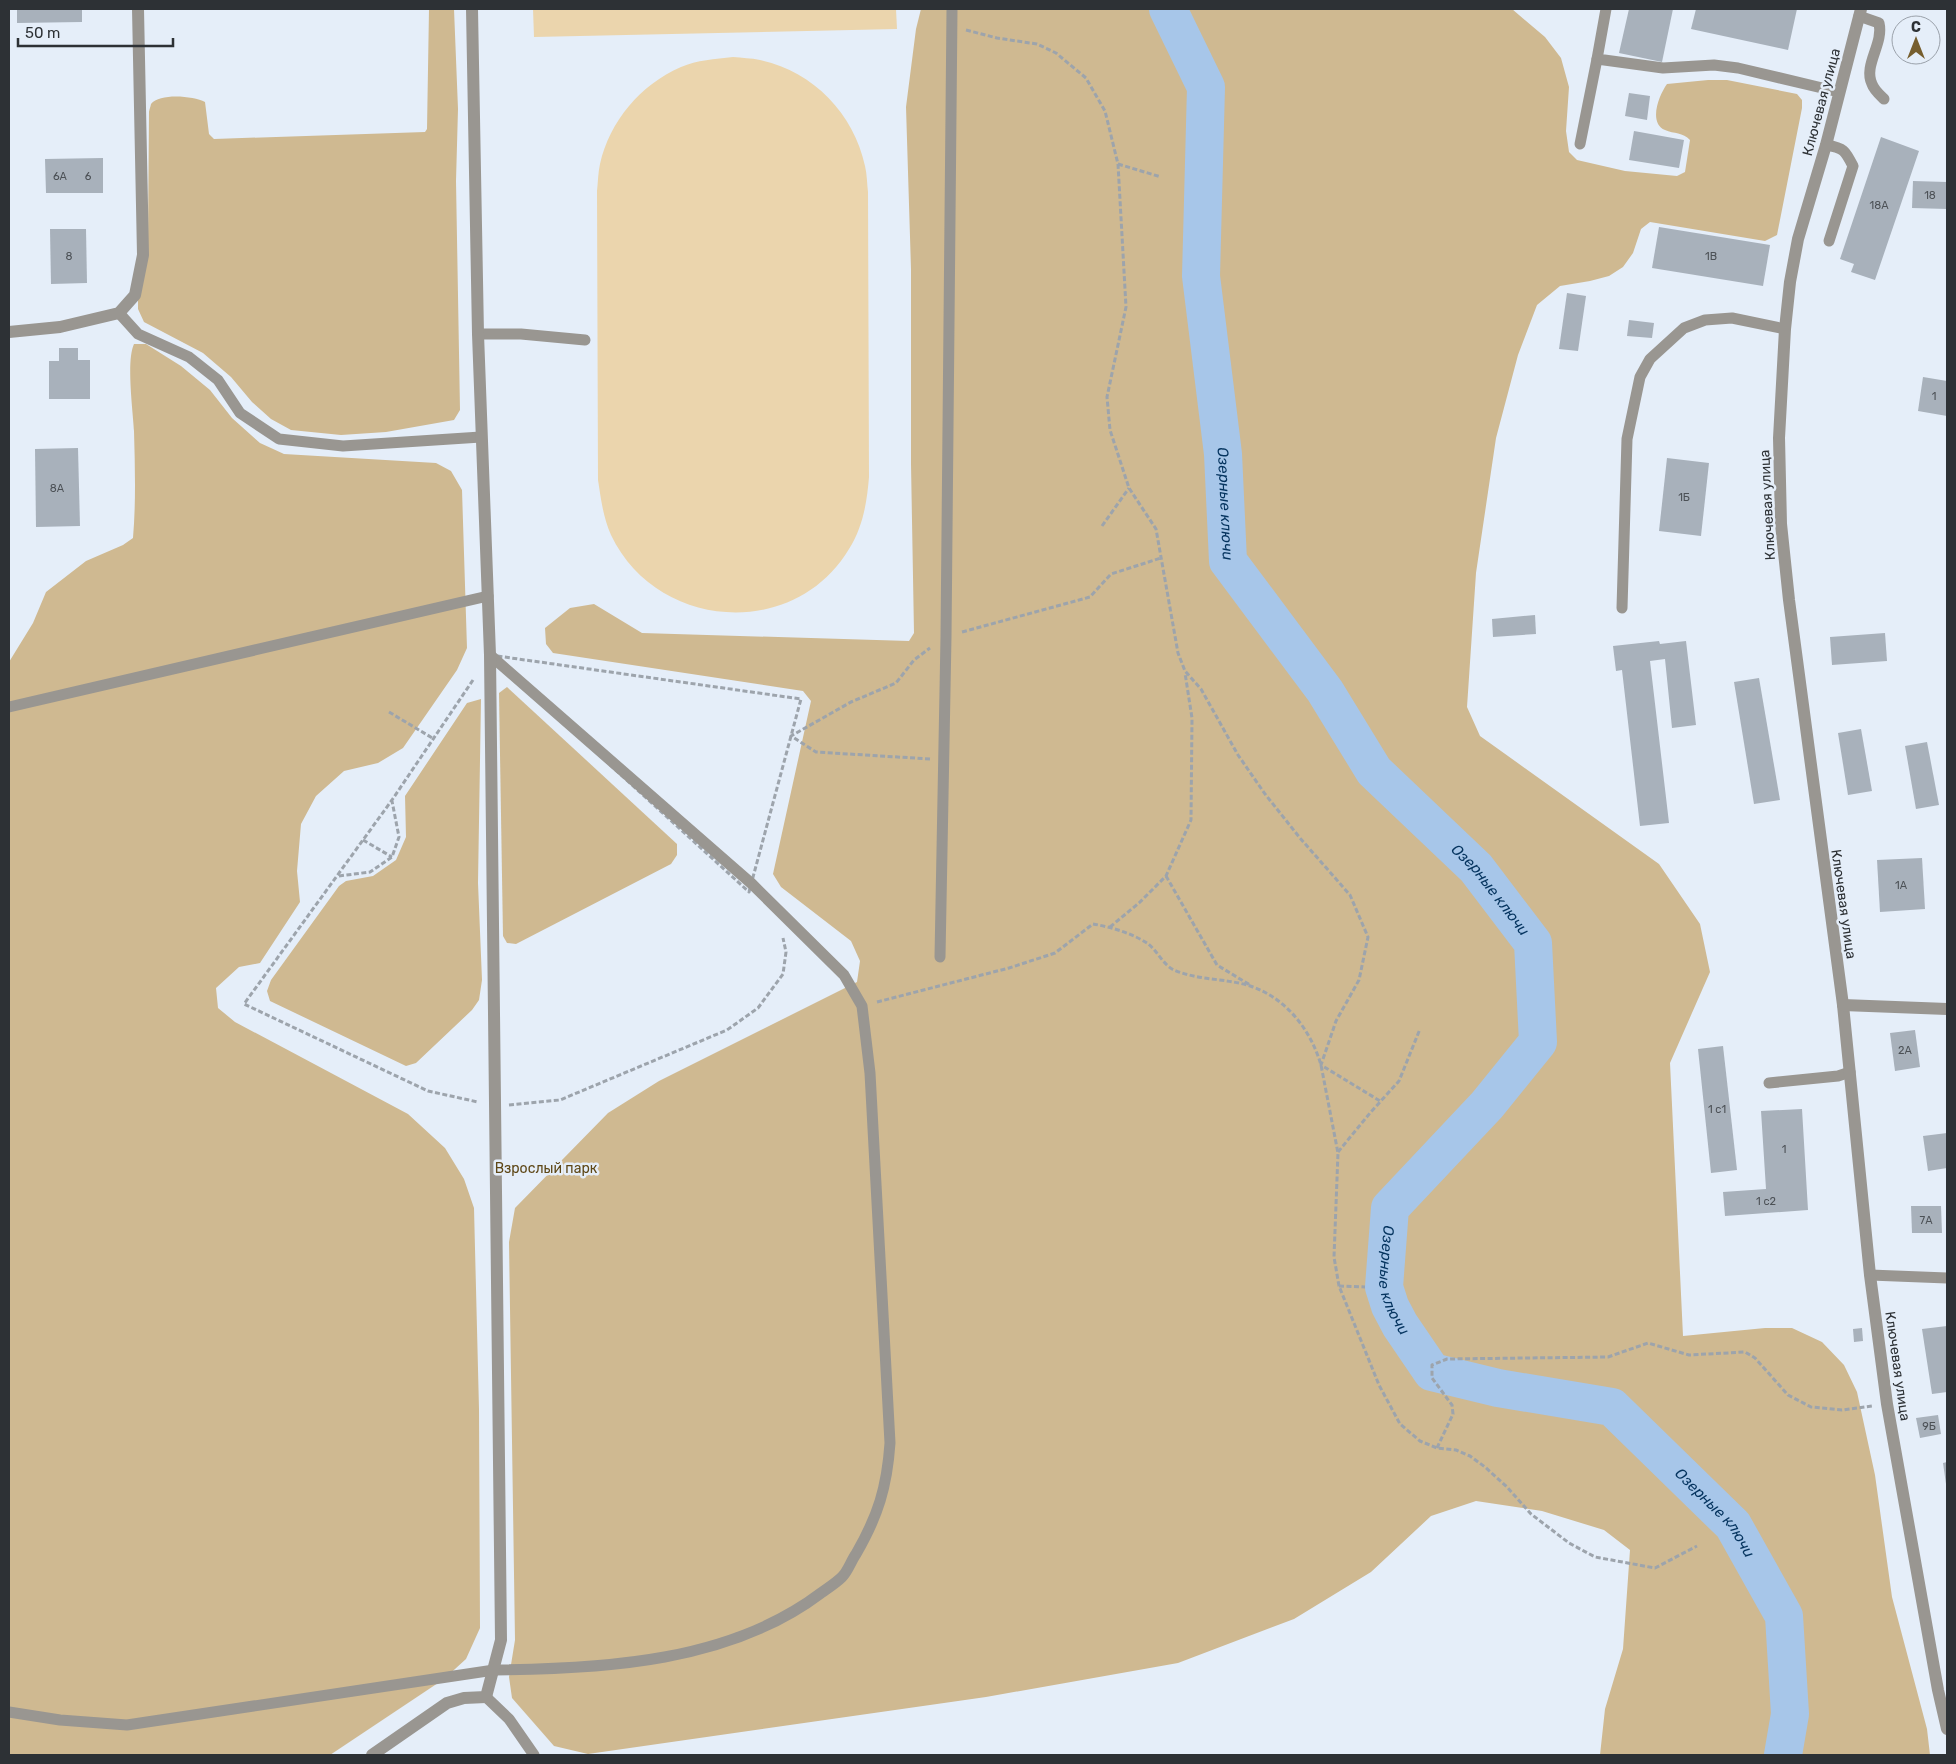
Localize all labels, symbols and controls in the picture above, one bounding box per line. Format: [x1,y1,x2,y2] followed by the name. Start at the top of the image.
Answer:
[18,15,172,47] scale bar
[1891,15,1941,65] north arrow
[1911,19,1921,36] text: С
[25,24,60,42] text: 50 m
[1799,46,1844,158] street label: Ключевая улица
[53,170,68,183] house number: 6А
[85,170,92,183] house number: 6
[1924,189,1936,202] house number: 18
[1869,199,1889,212] house number: 18А
[66,250,73,263] house number: 8
[1705,250,1717,263] house number: 1В
[1932,390,1936,403] house number: 1
[1213,446,1237,561] water label: Озерные ключи
[1756,449,1779,561] street label: Ключевая улица
[50,482,65,495] house number: 8А
[1678,491,1690,504] house number: 1Б
[1447,840,1533,939] water label: Озерные ключи
[1827,848,1860,960] street label: Ключевая улица
[1895,879,1908,892] house number: 1А
[1898,1044,1913,1057] house number: 2А
[1708,1103,1726,1116] house number: 1 с1
[1782,1143,1786,1156] house number: 1
[495,1160,598,1177] park label: Взрослый парк
[1756,1195,1776,1208] house number: 1 с2
[1919,1214,1933,1227] house number: 7А
[1375,1225,1413,1338] water label: Озерные ключи
[1881,1310,1914,1422] street label: Ключевая улица
[1922,1420,1936,1433] house number: 9Б
[1671,1464,1758,1561] water label: Озерные ключи

